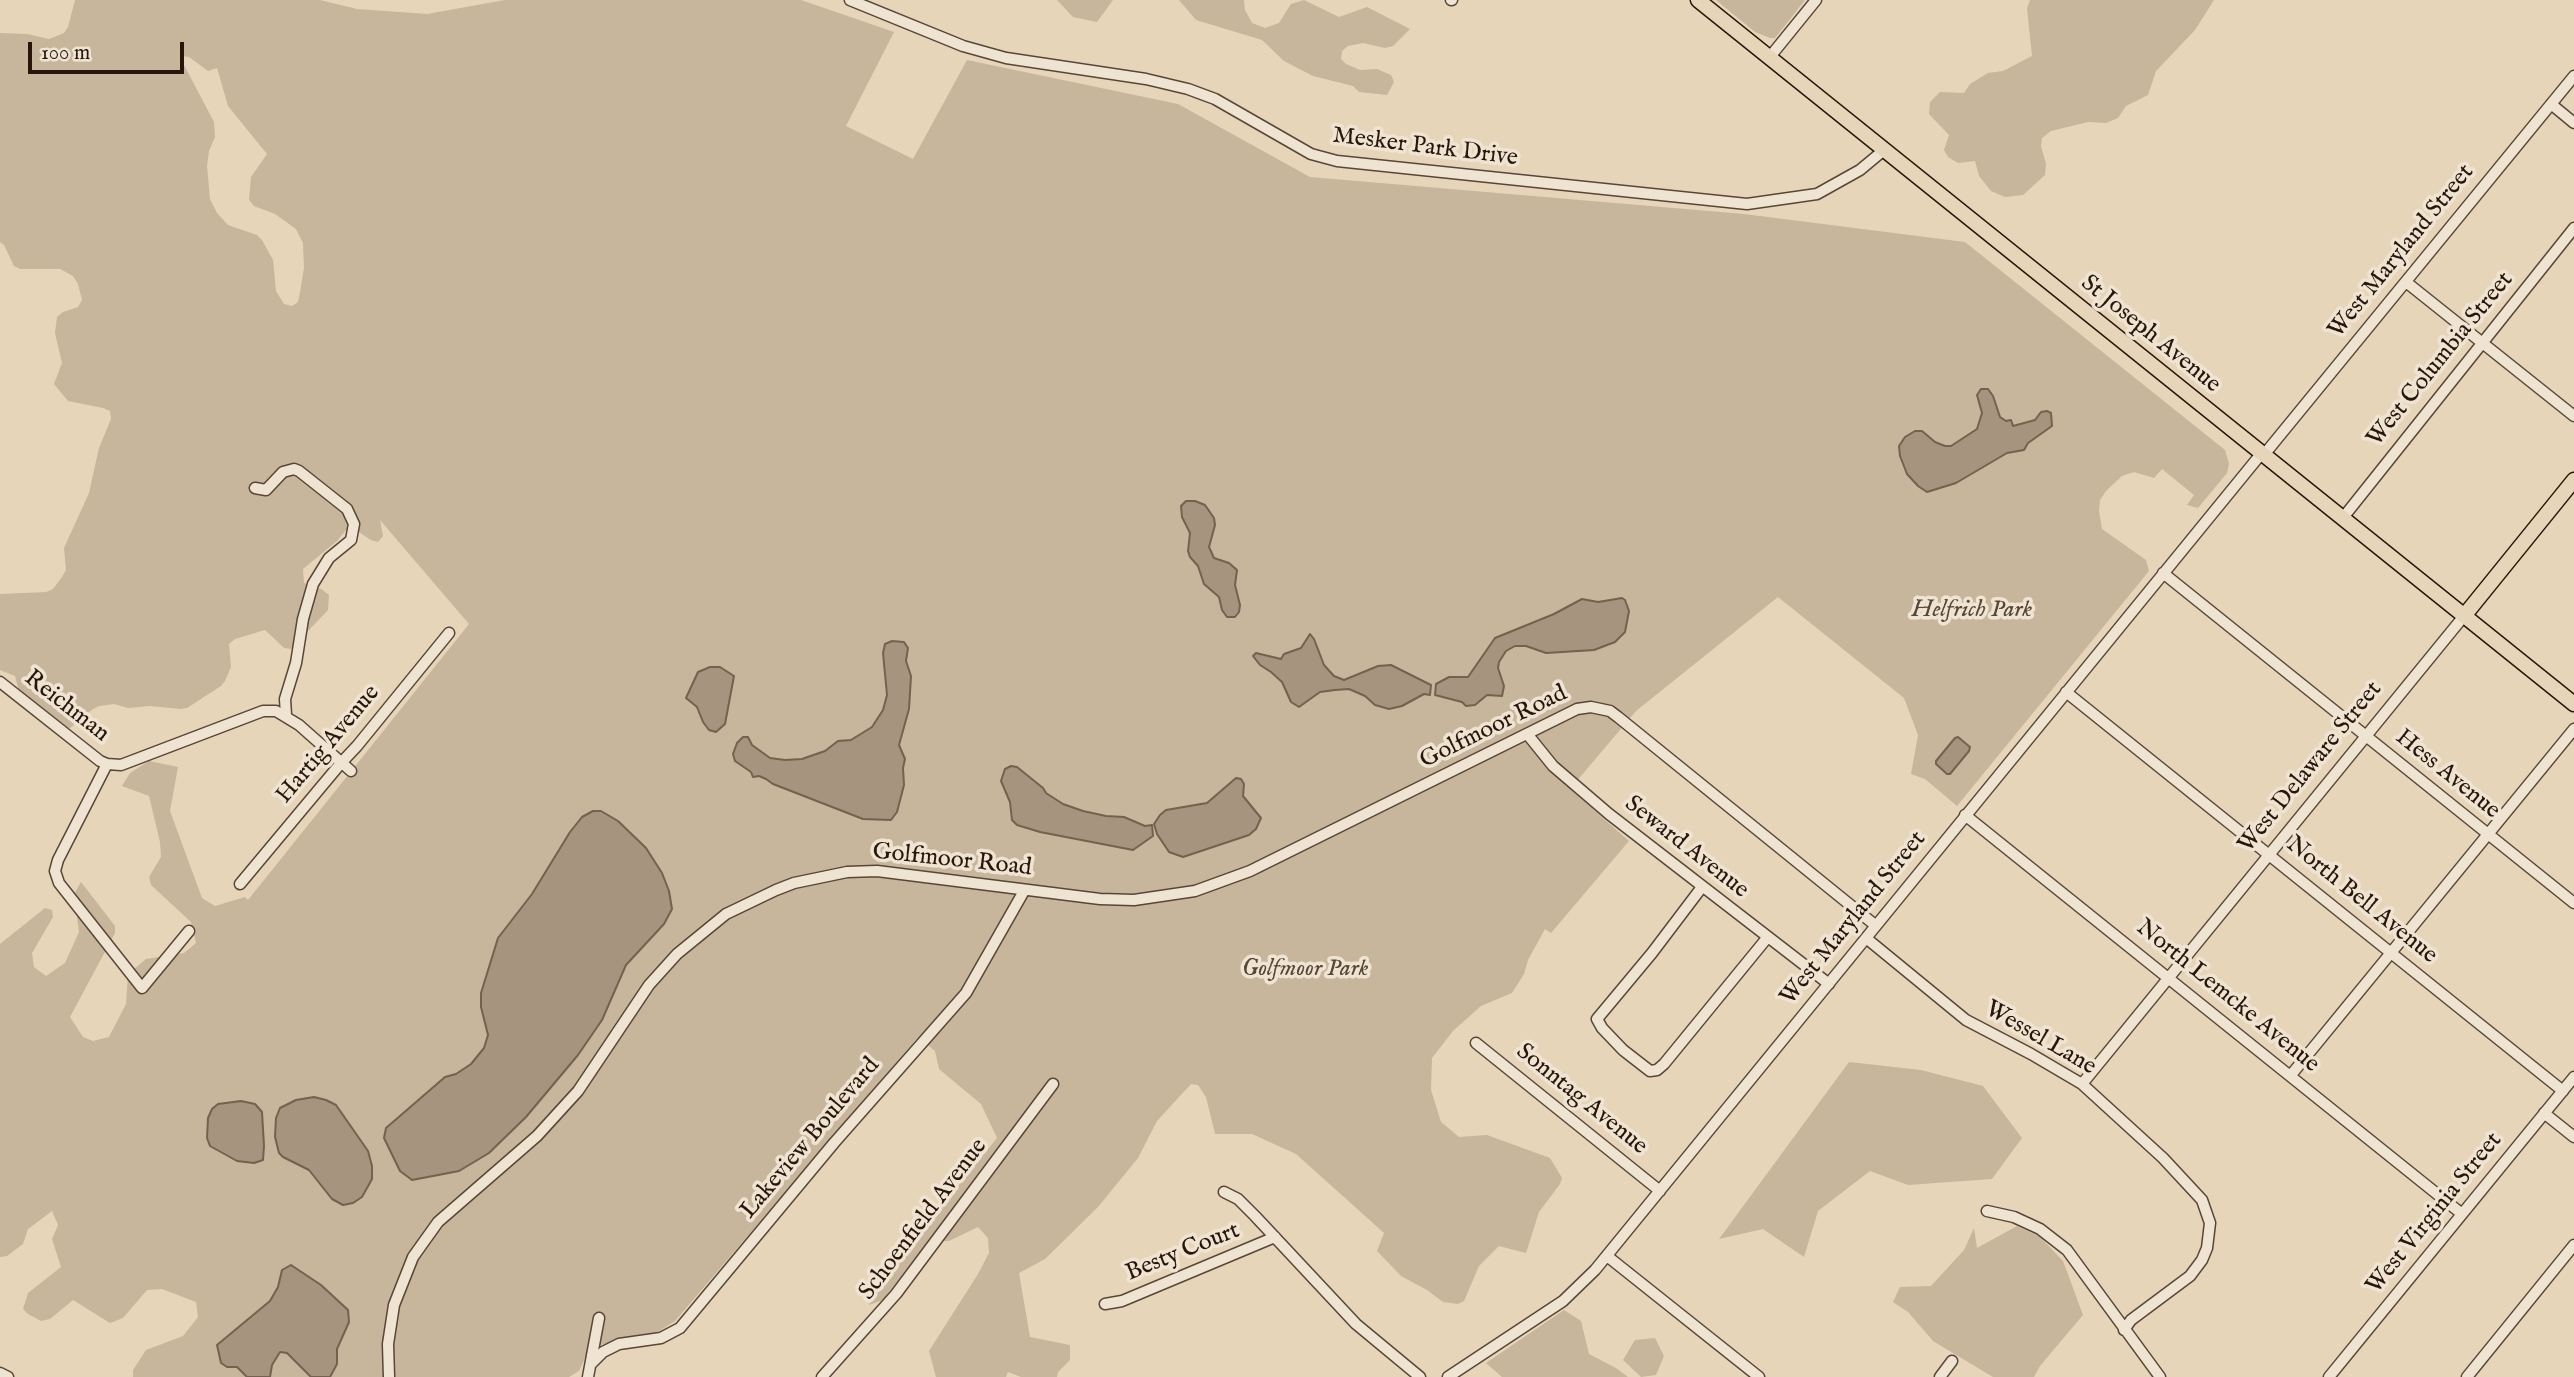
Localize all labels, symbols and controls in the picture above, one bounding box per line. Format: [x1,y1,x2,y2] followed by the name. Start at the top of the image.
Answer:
[32,28,187,72] scale bar
[41,40,90,67] text: 100 m
[1331,122,1519,174] street label: Mesker Park Drive
[2323,159,2481,345] street label: West Maryland Street
[2362,267,2520,453] street label: West Columbia Street
[2074,270,2226,400] street label: St Joseph Avenue
[1912,597,2032,625] park label: Helfrich Park
[18,665,114,749] street label: Reichman
[2233,676,2389,860] street label: West Delaware Street
[271,680,387,810] street label: Hartig Avenue
[1416,680,1572,776] street label: Golfmoor Road
[2389,724,2505,826] street label: Hess Avenue
[1618,791,1754,905] street label: Seward Avenue
[1775,826,1933,1012] street label: West Maryland Street
[2279,831,2443,971] street label: North Bell Avenue
[871,838,1033,884] street label: Golfmoor Road
[2130,914,2324,1080] street label: North Lemcke Avenue
[1242,956,1368,984] park label: Golfmoor Park
[1979,996,2101,1082] street label: Wessel Lane
[1509,1038,1653,1162] street label: Sonntag Avenue
[735,1053,887,1225] street label: Lakeview Boulevard
[2361,1127,2509,1301] street label: West Virginia Street
[854,1134,994,1306] street label: Schoenfield Avenue
[1122,1217,1244,1289] street label: Besty Court

